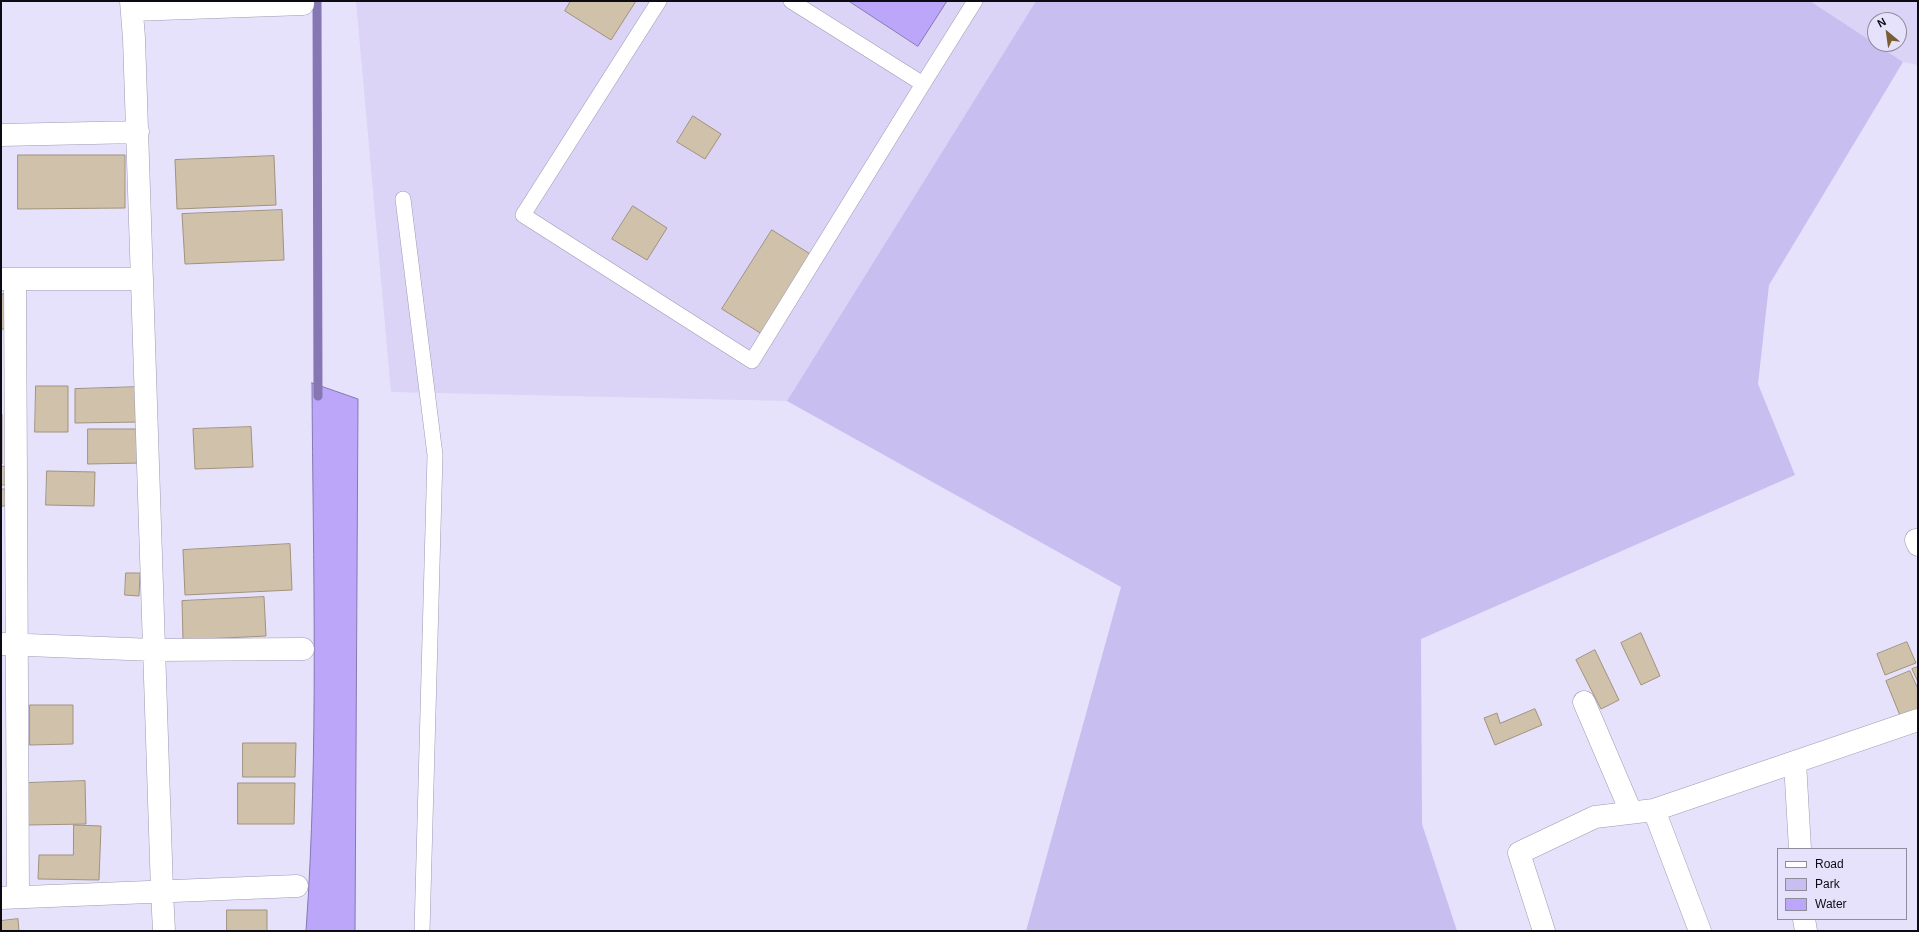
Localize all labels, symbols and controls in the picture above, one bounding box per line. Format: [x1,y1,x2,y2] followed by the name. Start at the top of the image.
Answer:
[1867,12,1907,52] north arrow
[1875,15,1888,30] text: N
[1777,848,1907,920] legend
[1815,857,1844,871] text: Road
[1815,877,1840,891] text: Park
[1815,897,1847,911] text: Water

